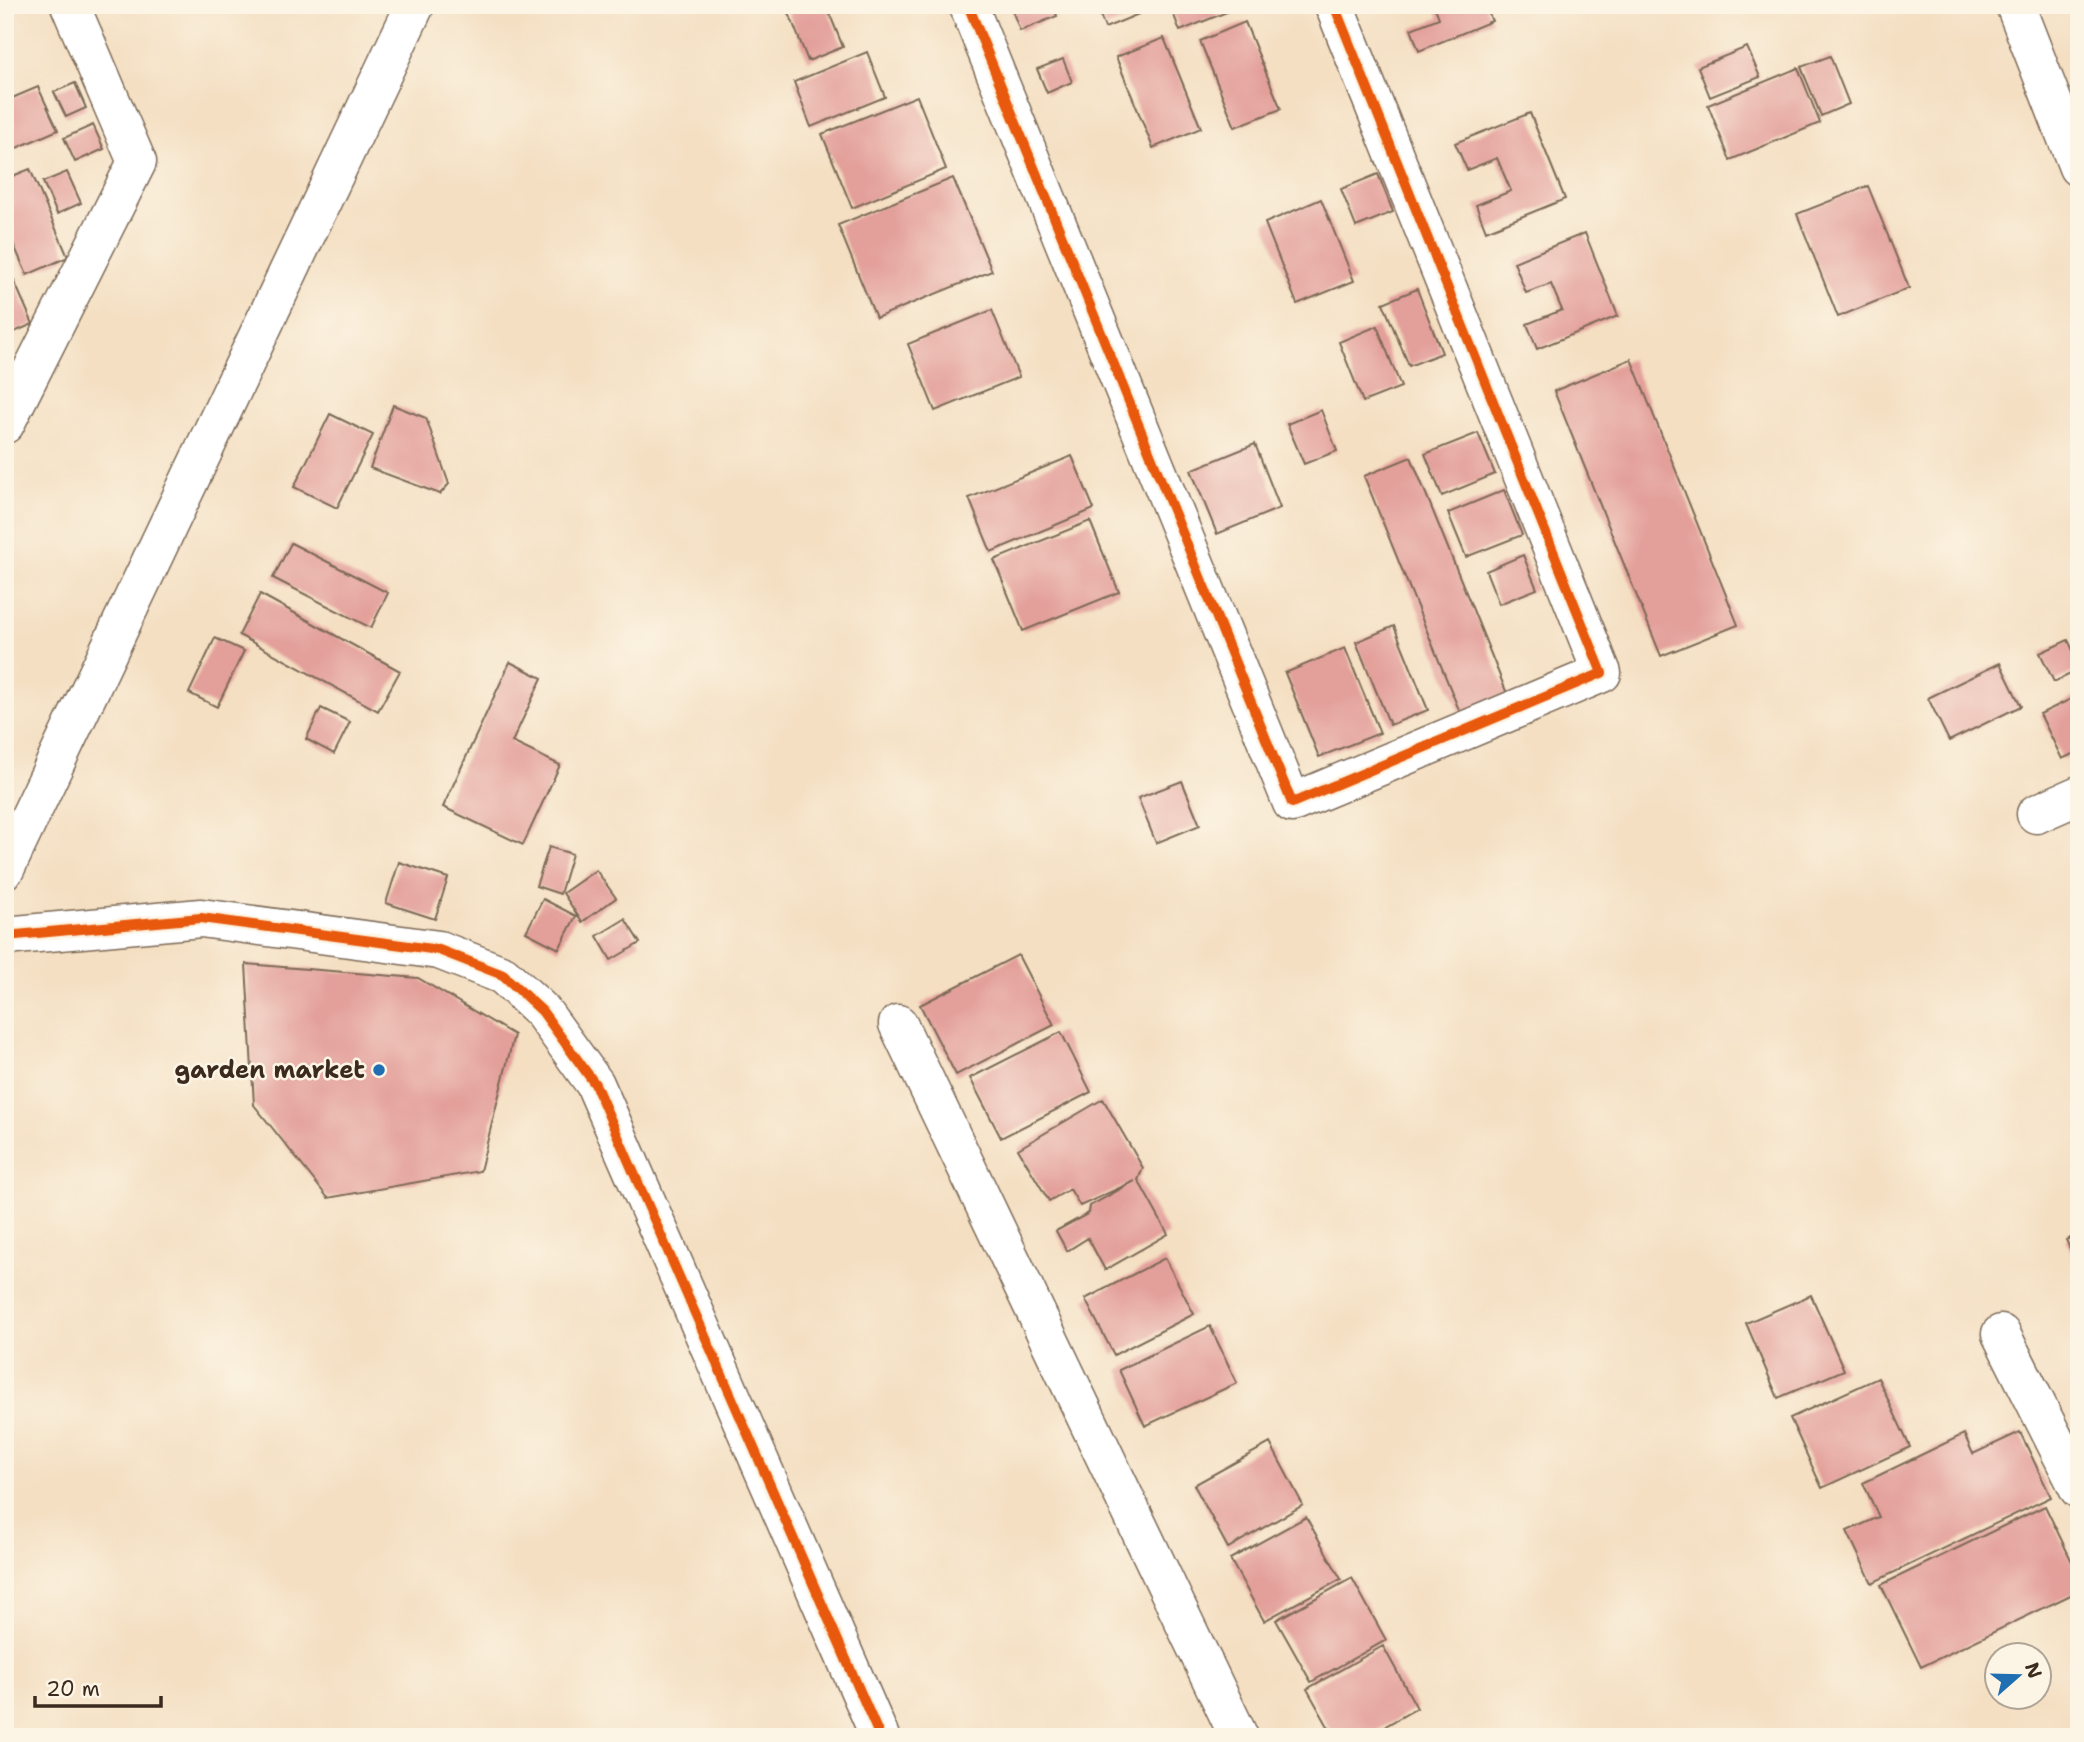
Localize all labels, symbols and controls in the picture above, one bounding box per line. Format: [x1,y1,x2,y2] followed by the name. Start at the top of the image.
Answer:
[174,1054,365,1086] place label: garden market
[371,1062,387,1078] marker: garden market
[1982,1640,2052,1710] north arrow
[2019,1659,2048,1682] text: N
[35,1665,161,1709] scale bar
[46,1675,100,1703] text: 20 m

